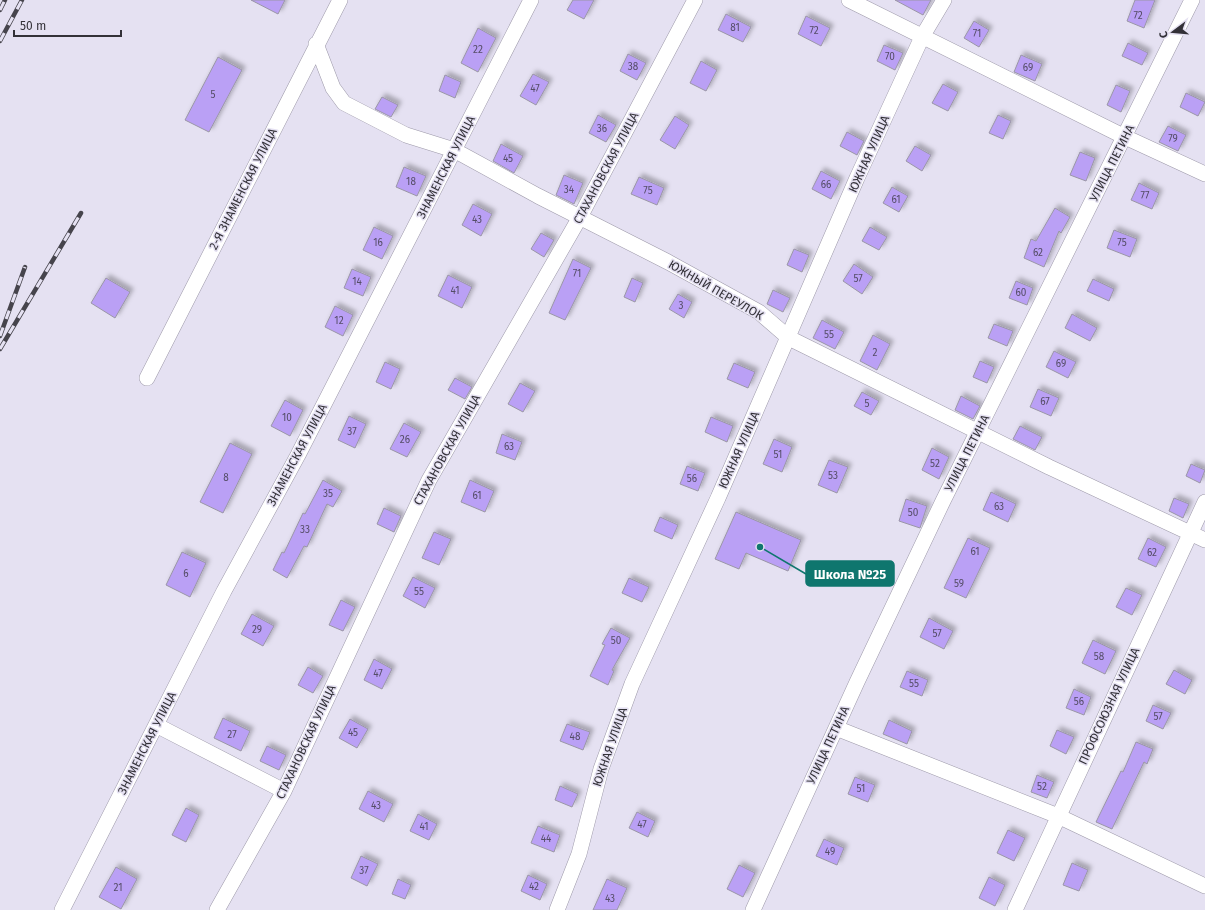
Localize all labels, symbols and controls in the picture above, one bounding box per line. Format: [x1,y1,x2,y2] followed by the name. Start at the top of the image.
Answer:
[1133,10,1143,22] house number: 72
[14,12,121,38] scale bar
[1153,12,1193,52] north arrow
[20,19,46,33] text: 50 m
[730,22,740,34] house number: 81
[809,25,819,37] house number: 72
[973,28,981,40] house number: 71
[1157,29,1171,39] text: С
[473,44,483,56] house number: 22
[885,51,895,63] house number: 70
[628,61,639,73] house number: 38
[1023,62,1033,74] house number: 69
[530,83,540,95] house number: 47
[210,89,216,101] house number: 5
[571,110,641,226] street label: СТАХАНОВСКАЯ УЛИЦА
[414,113,478,221] street label: ЗНАМЕНСКАЯ УЛИЦА
[846,113,892,195] street label: ЮЖНАЯ УЛИЦА
[1087,122,1137,204] street label: УЛИЦА ПЕТИНА
[597,123,607,135] house number: 36
[206,126,280,252] street label: 2-Я ЗНАМЕНСКАЯ УЛИЦА
[1168,133,1178,145] house number: 79
[503,153,513,165] house number: 45
[406,176,416,188] house number: 18
[821,179,831,191] house number: 66
[564,184,575,196] house number: 34
[643,185,653,197] house number: 75
[1141,190,1150,202] house number: 77
[891,194,901,206] house number: 61
[472,214,482,226] house number: 43
[373,237,383,249] house number: 16
[1117,237,1127,249] house number: 75
[1033,247,1043,259] house number: 62
[666,256,766,323] street label: ЮЖНЫЙ ПЕРЕУЛОК
[573,268,581,280] house number: 71
[853,273,863,285] house number: 57
[352,276,363,288] house number: 14
[450,285,460,297] house number: 41
[1016,287,1027,299] house number: 60
[679,300,684,312] house number: 3
[334,315,344,327] house number: 12
[824,329,834,341] house number: 55
[873,347,878,359] house number: 2
[1056,358,1066,370] house number: 69
[411,392,483,508] street label: СТАХАНОВСКАЯ УЛИЦА
[1040,396,1050,408] house number: 67
[864,398,870,410] house number: 5
[264,402,330,508] street label: ЗНАМЕНСКАЯ УЛИЦА
[716,409,762,491] street label: ЮЖНАЯ УЛИЦА
[282,412,292,424] house number: 10
[942,412,992,494] street label: УЛИЦА ПЕТИНА
[347,426,357,438] house number: 37
[400,434,410,446] house number: 26
[504,441,514,453] house number: 63
[774,449,782,461] house number: 51
[930,458,940,470] house number: 52
[828,470,838,482] house number: 53
[223,472,229,484] house number: 8
[687,473,697,485] house number: 56
[323,488,333,500] house number: 35
[472,490,482,502] house number: 61
[994,501,1004,513] house number: 63
[908,507,919,519] house number: 50
[300,524,310,536] house number: 33
[970,546,980,558] house number: 61
[1147,547,1157,559] house number: 62
[806,561,894,586] callout: Школа №25
[814,567,886,582] text: Школа №25
[183,568,189,580] house number: 6
[954,578,964,590] house number: 59
[414,586,424,598] house number: 55
[252,624,262,636] house number: 29
[932,628,942,640] house number: 57
[611,635,622,647] house number: 50
[1076,645,1142,767] street label: ПРОФСОЮЗНАЯ УЛИЦА
[1094,651,1105,663] house number: 58
[373,668,383,680] house number: 47
[909,678,919,690] house number: 55
[273,683,339,801] street label: СТАХАНОВСКАЯ УЛИЦА
[115,689,179,797] street label: ЗНАМЕНСКАЯ УЛИЦА
[1074,696,1084,708] house number: 56
[804,704,852,786] street label: УЛИЦА ПЕТИНА
[590,705,630,789] street label: ЮЖНАЯ УЛИЦА
[1153,711,1163,723] house number: 57
[348,727,358,739] house number: 45
[227,729,237,741] house number: 27
[570,731,581,743] house number: 48
[1037,781,1047,793] house number: 52
[857,783,865,795] house number: 51
[371,800,381,812] house number: 43
[637,819,647,831] house number: 47
[419,821,429,833] house number: 41
[541,833,552,845] house number: 44
[825,846,835,858] house number: 49
[359,865,369,877] house number: 37
[529,881,539,893] house number: 42
[113,882,123,894] house number: 21
[605,893,615,905] house number: 43

